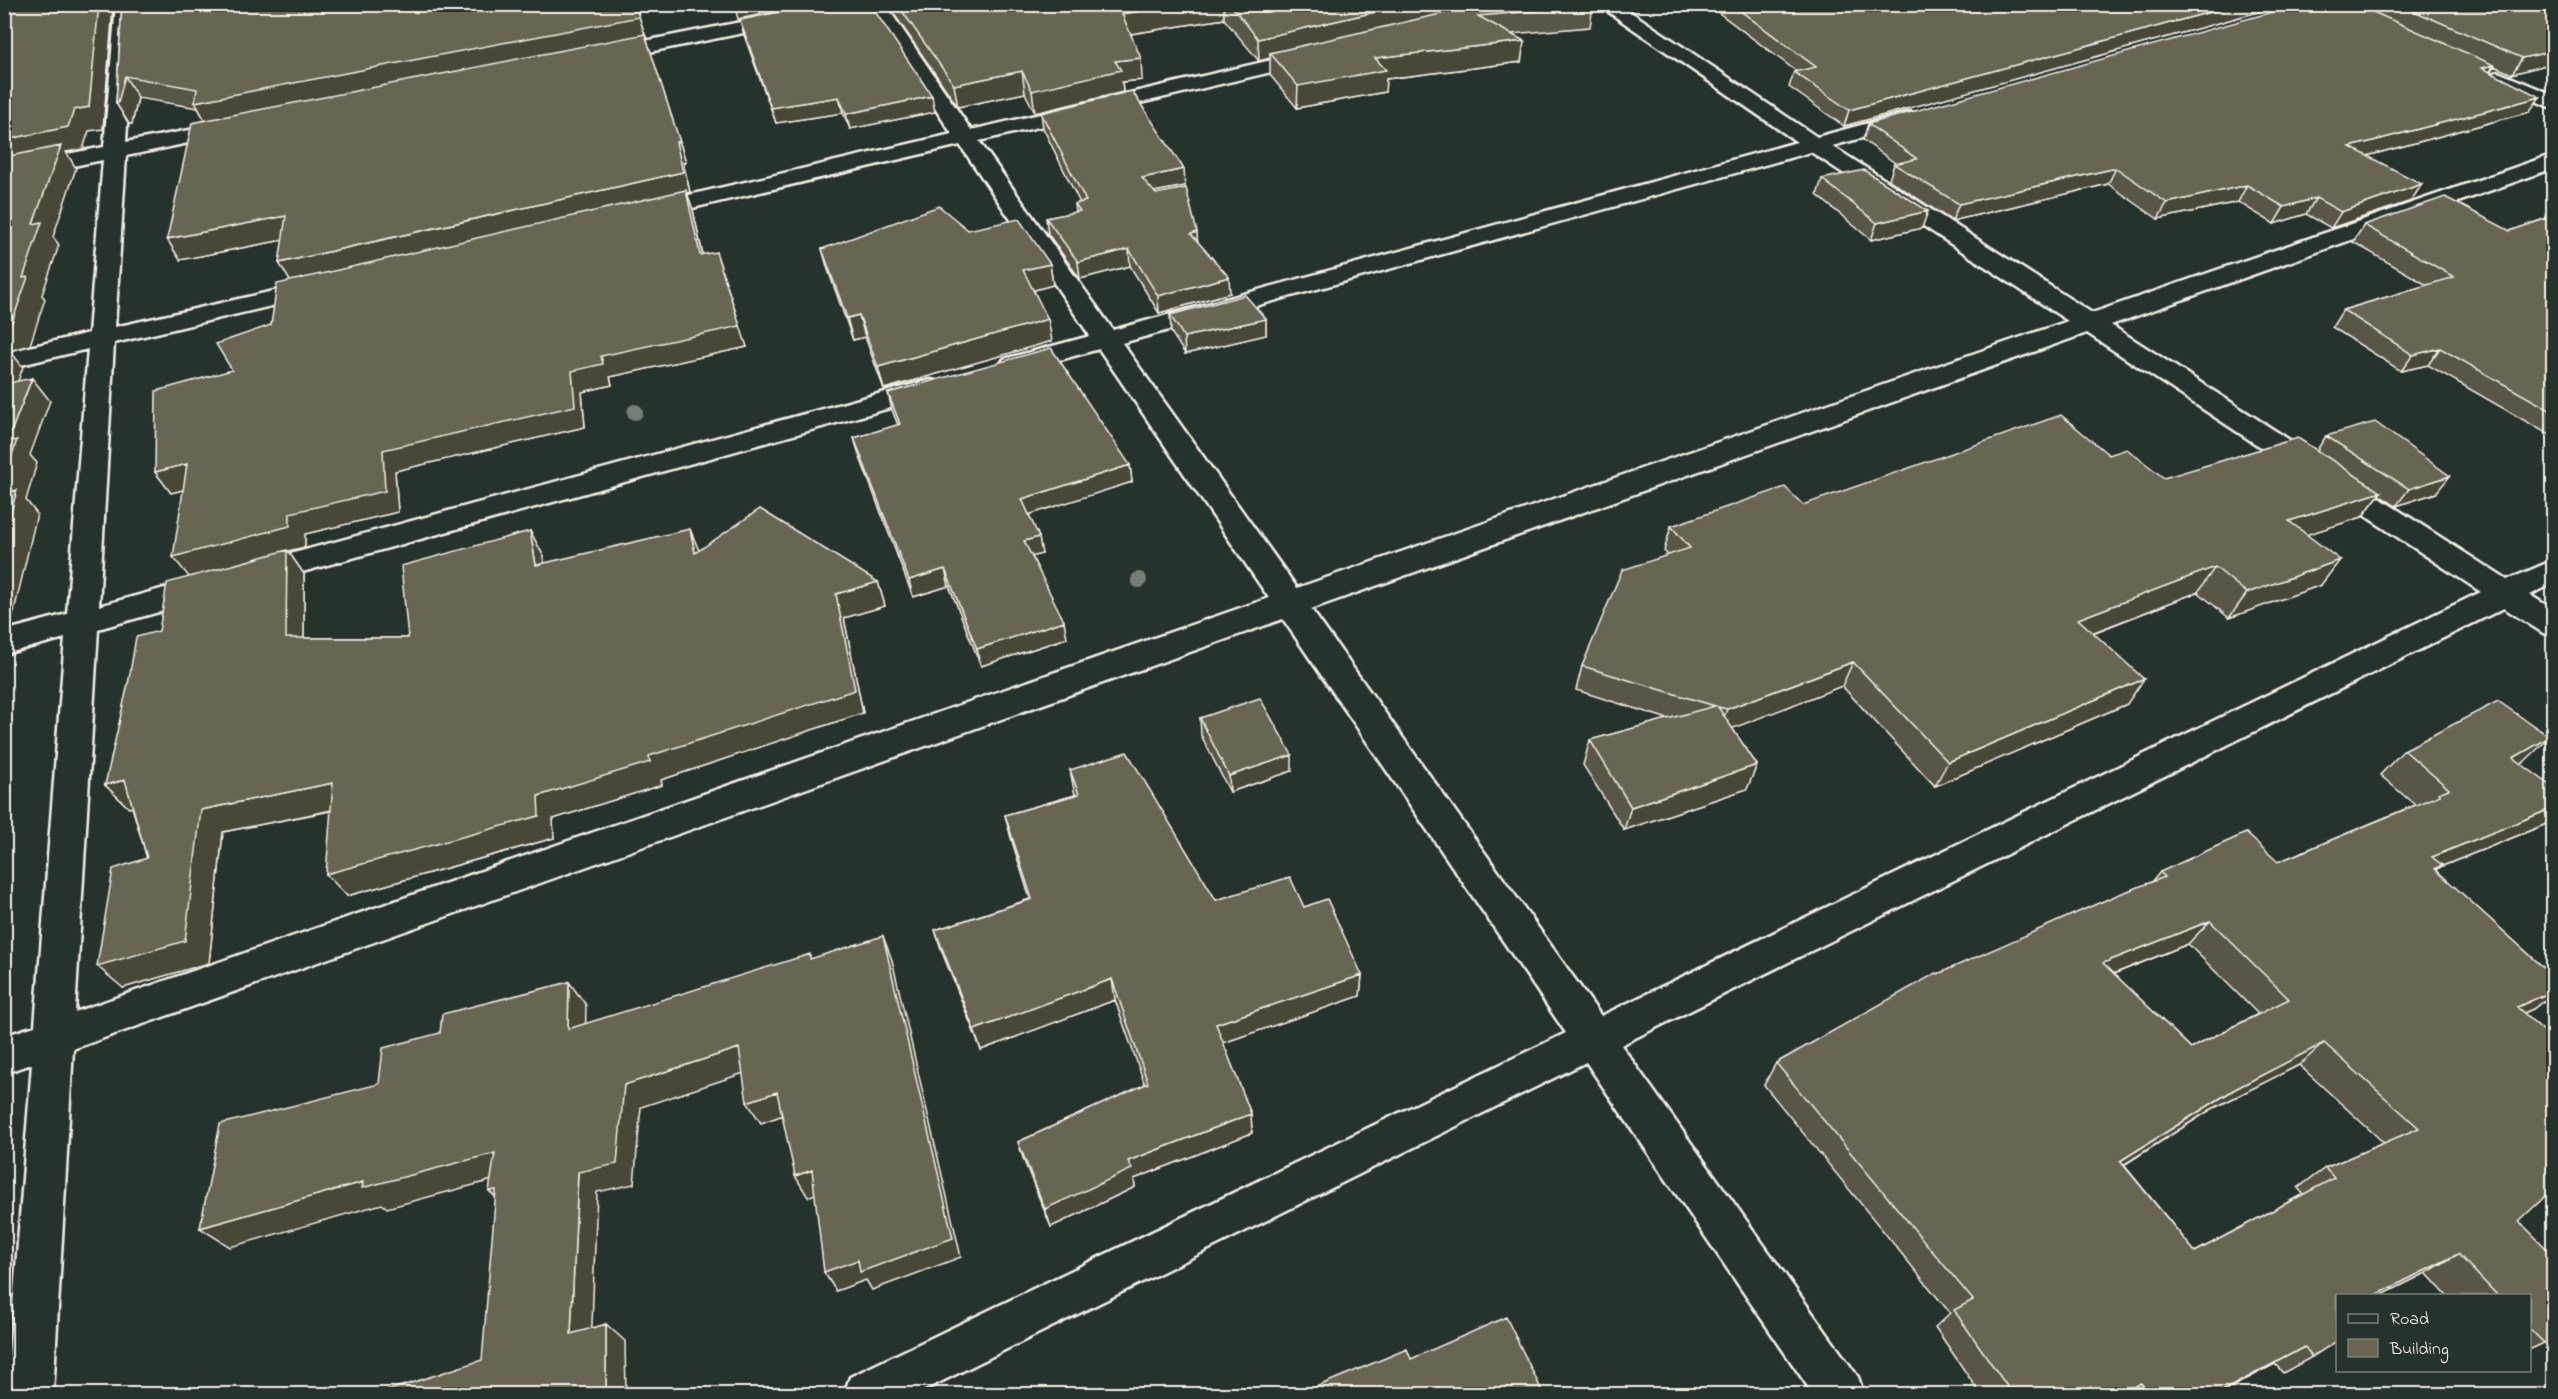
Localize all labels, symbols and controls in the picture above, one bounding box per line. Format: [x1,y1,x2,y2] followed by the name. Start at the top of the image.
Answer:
[2336,1294,2531,1372] legend
[2390,1307,2429,1333] text: Road
[2389,1337,2449,1364] text: Building

